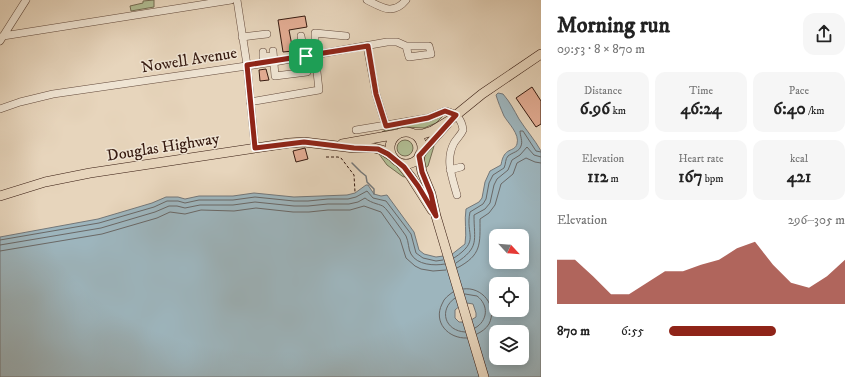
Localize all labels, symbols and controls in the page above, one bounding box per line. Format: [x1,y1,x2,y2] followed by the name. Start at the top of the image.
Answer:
[557,12,670,39] text: Morning run
[803,13,845,55] button: share
[289,39,323,73] pin
[557,41,645,57] text: 09:53 · 8 × 870 m
[140,43,239,77] street label: Nowell Avenue
[295,45,317,67] icon: arrive
[584,84,622,98] text: Distance
[689,84,713,98] text: Time
[789,84,809,98] text: Pace
[580,98,610,120] text: 6.96
[680,98,722,120] text: 46:24
[773,98,806,120] text: 6:40
[610,104,626,118] text: km
[806,104,825,118] text: /km
[105,128,221,166] street label: Douglas Highway
[582,152,624,166] text: Elevation
[678,152,724,166] text: Heart rate
[790,152,808,166] text: kcal
[587,166,608,188] text: 112
[678,166,702,188] text: 167
[787,166,811,188] text: 421
[608,172,619,186] text: m
[702,172,724,186] text: bpm
[557,212,607,228] text: Elevation
[788,212,845,228] text: 296–305 m
[489,229,529,269] north arrow
[489,229,529,365] map controls
[489,277,529,317] button: locate
[557,323,590,339] text: 870 m
[621,323,644,339] text: 6:55
[489,325,529,365] button: layers

